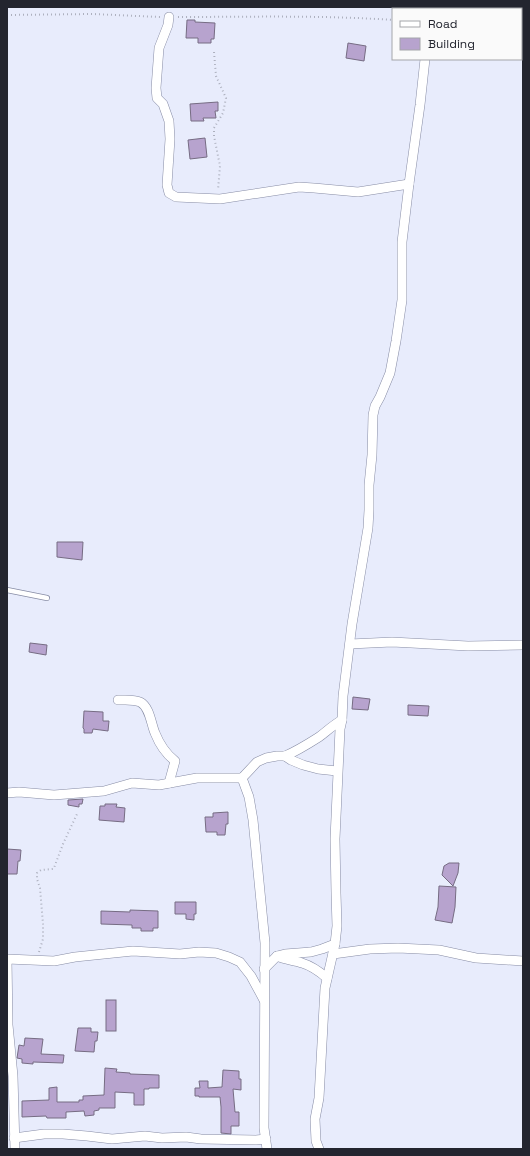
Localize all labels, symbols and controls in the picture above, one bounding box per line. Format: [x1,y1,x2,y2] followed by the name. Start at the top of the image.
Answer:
[392,8,522,60] legend
[428,16,457,32] text: Road
[428,36,475,52] text: Building

